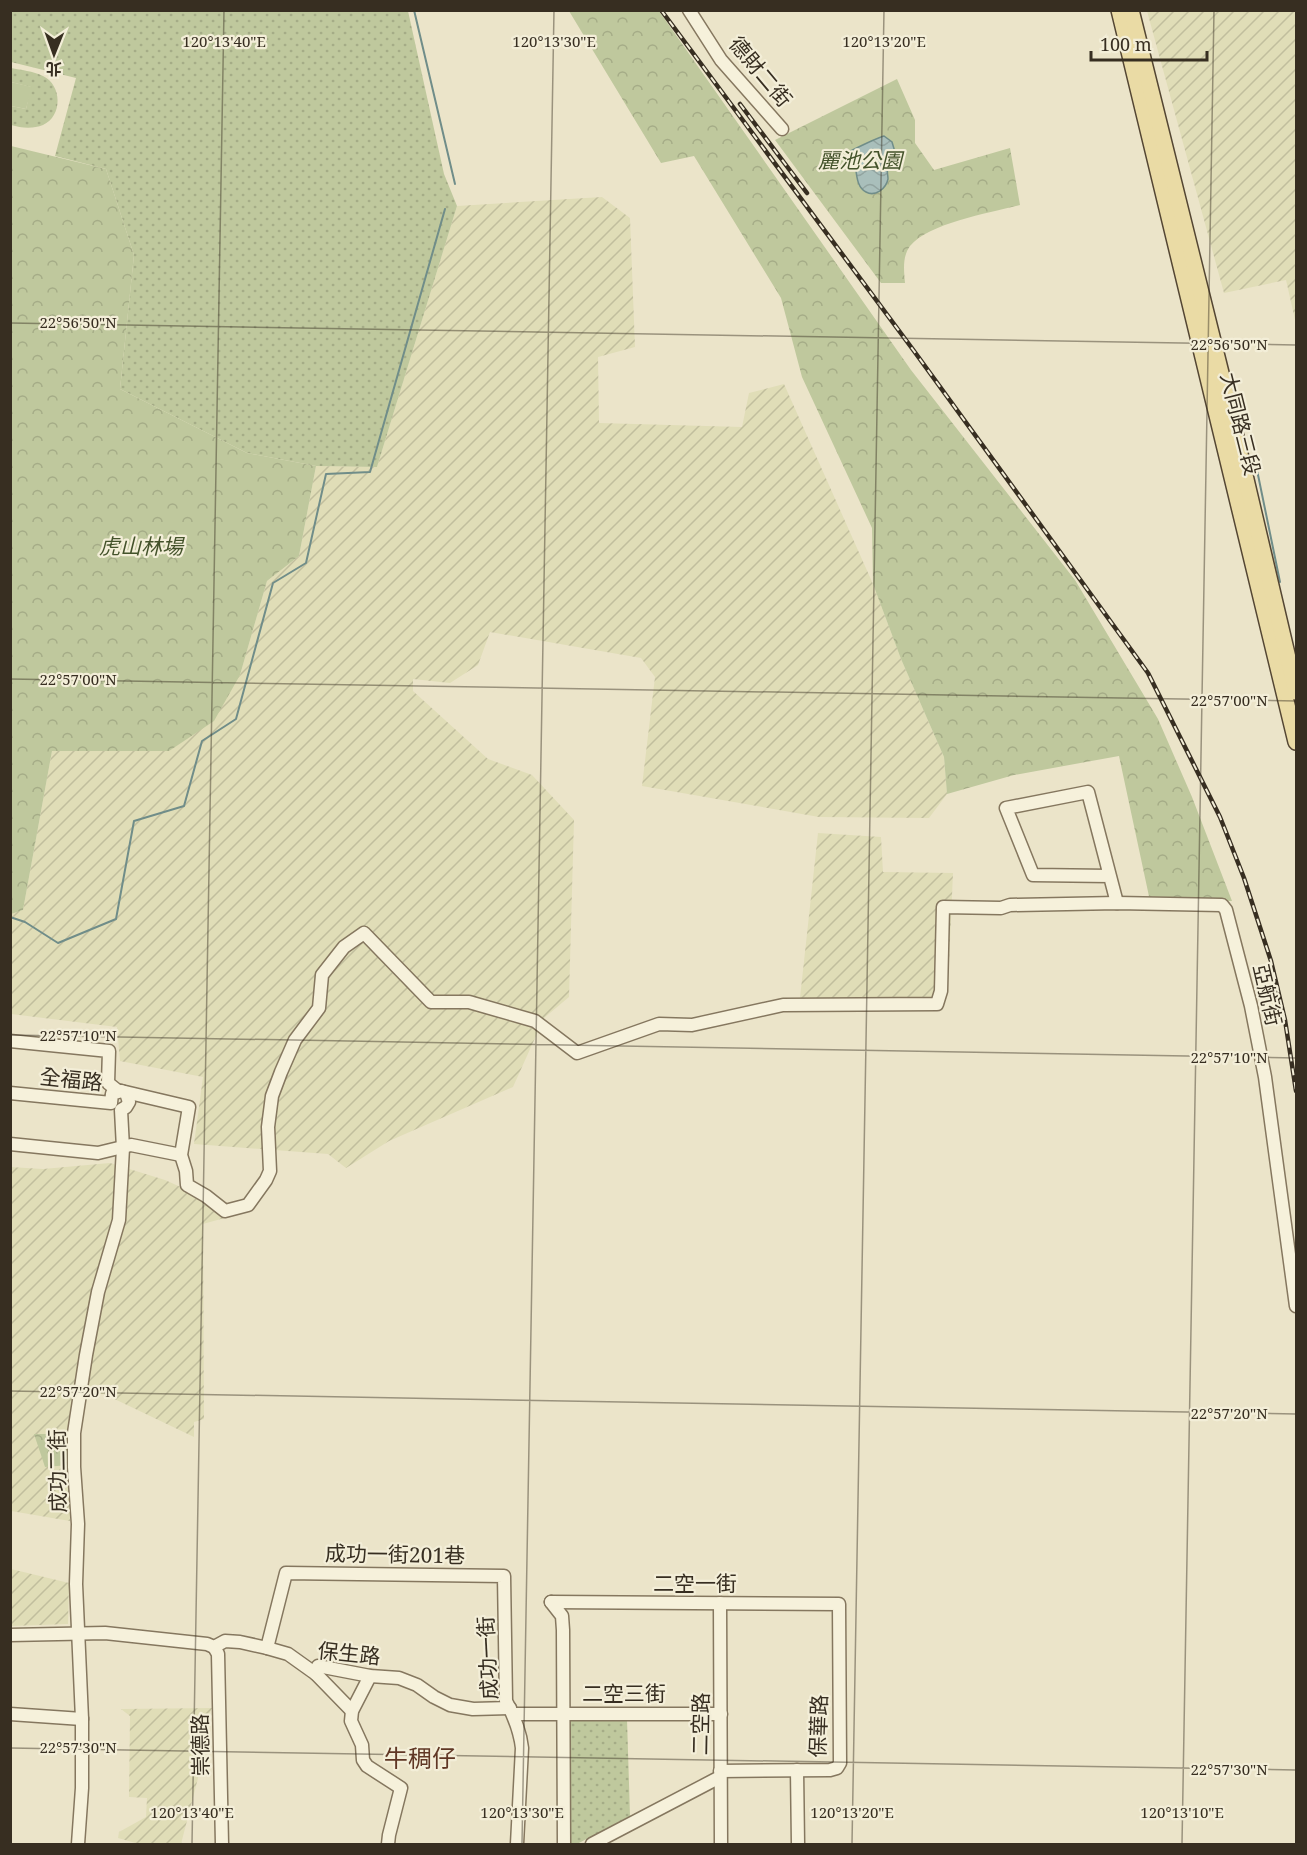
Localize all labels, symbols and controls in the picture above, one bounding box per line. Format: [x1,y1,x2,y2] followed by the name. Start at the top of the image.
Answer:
[24,24,84,84] north arrow
[1091,24,1206,62] scale bar
[723,30,798,113] street label: 德財二街
[182,31,266,51] text: 120°13'40"E
[512,31,596,51] text: 120°13'30"E
[842,31,926,51] text: 120°13'20"E
[1100,32,1152,56] text: 100 m
[46,58,62,80] text: 北
[818,146,905,174] park label: 麗池公園
[39,312,117,332] text: 22°56'50"N
[1190,334,1268,354] text: 22°56'50"N
[1215,369,1267,478] street label: 大同路三段
[99,532,185,560] park label: 虎山林場
[39,669,117,689] text: 22°57'00"N
[1190,690,1268,710] text: 22°57'00"N
[1247,961,1289,1029] street label: 亞航街
[39,1025,117,1045] text: 22°57'10"N
[1190,1047,1268,1067] text: 22°57'10"N
[38,1062,104,1096] street label: 全福路
[39,1381,117,1401] text: 22°57'20"N
[1190,1403,1268,1423] text: 22°57'20"N
[42,1429,72,1513] street label: 成功二街
[325,1539,465,1569] street label: 成功一街201巷
[653,1569,737,1597] street label: 二空一街
[471,1615,503,1701] street label: 成功一街
[316,1636,382,1670] street label: 保生路
[582,1679,666,1707] street label: 二空三街
[685,1692,715,1756] street label: 二空路
[803,1694,833,1758] street label: 保華路
[185,1713,215,1777] street label: 崇德路
[39,1737,117,1757] text: 22°57'30"N
[384,1741,456,1774] district label: 牛稠仔
[1190,1759,1268,1779] text: 22°57'30"N
[150,1802,234,1822] text: 120°13'40"E
[480,1802,564,1822] text: 120°13'30"E
[810,1802,894,1822] text: 120°13'20"E
[1140,1802,1224,1822] text: 120°13'10"E

